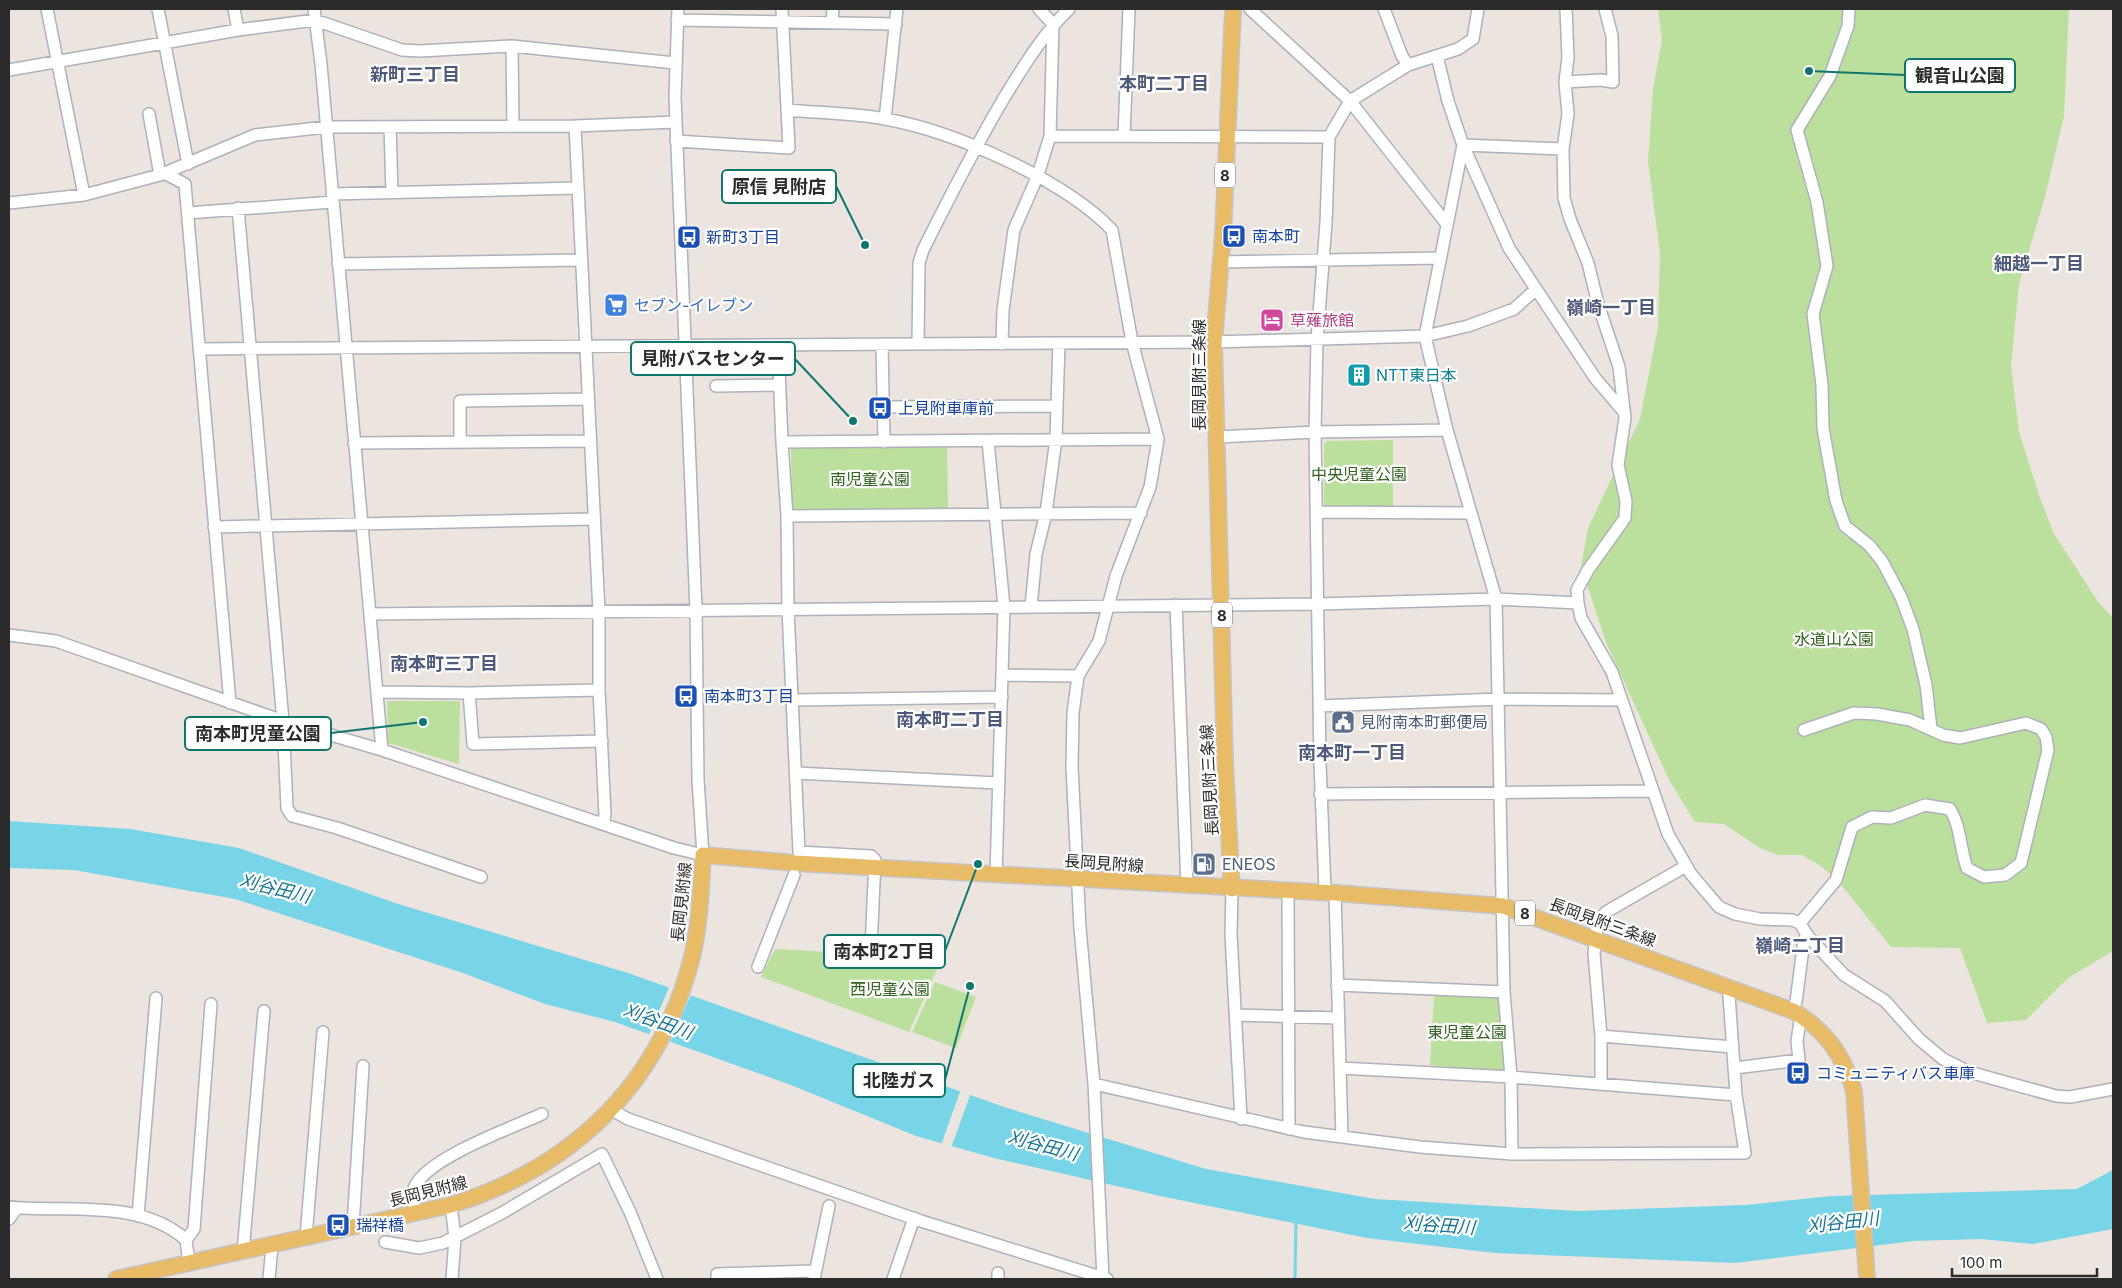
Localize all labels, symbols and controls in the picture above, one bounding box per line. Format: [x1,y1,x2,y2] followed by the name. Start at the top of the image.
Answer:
[1905,59,2015,92] callout: 観音山公園
[370,64,460,85] district label: 新町三丁目
[1915,65,2005,86] text: 観音山公園
[1119,73,1209,94] district label: 本町二丁目
[1215,162,1235,188] road number: 8
[722,170,836,203] callout: 原信 見附店
[732,176,826,197] text: 原信 見附店
[1221,223,1247,249] bus stop icon: 南本町
[676,224,702,250] bus stop icon: 新町3丁目
[1252,226,1300,246] place label: 南本町
[706,227,780,247] place label: 新町3丁目
[1994,253,2084,274] district label: 細越一丁目
[603,292,629,318] supermarket icon: セブン-イレブン
[634,295,753,315] place label: セブン-イレブン
[1566,297,1656,318] district label: 嶺崎一丁目
[1259,307,1285,333] hotel icon: 草薙旅館
[1290,310,1354,330] place label: 草薙旅館
[1189,319,1209,431] street label: 長岡見附三条線
[631,342,795,375] callout: 見附バスセンター
[641,348,785,369] text: 見附バスセンター
[1346,362,1372,388] building icon: NTT東日本
[1376,365,1457,385] place label: NTT東日本
[867,395,893,421] bus stop icon: 上見附車庫前
[898,398,994,418] place label: 上見附車庫前
[1311,464,1407,484] park label: 中央児童公園
[830,469,910,489] park label: 南児童公園
[1212,602,1232,628] road number: 8
[1794,629,1874,649] park label: 水道山公園
[390,653,498,674] district label: 南本町三丁目
[673,683,699,709] bus stop icon: 南本町3丁目
[704,686,794,706] place label: 南本町3丁目
[896,709,1004,730] district label: 南本町二丁目
[1330,709,1356,735] public building icon: 見附南本町郵便局
[1360,712,1488,732] place label: 見附南本町郵便局
[185,717,331,750] callout: 南本町児童公園
[195,723,321,744] text: 南本町児童公園
[1196,724,1222,836] street label: 長岡見附三条線
[1298,742,1406,763] district label: 南本町一丁目
[1063,850,1145,876] street label: 長岡見附線
[1191,851,1217,877] fuel station icon: ENEOS
[1222,854,1276,874] place label: ENEOS
[667,861,695,943] street label: 長岡見附線
[238,869,314,907] water label: 刈谷田川
[1547,893,1659,951] street label: 長岡見附三条線
[1515,900,1535,926] road number: 8
[824,935,945,968] callout: 南本町2丁目
[1755,935,1845,956] district label: 嶺崎二丁目
[833,941,935,962] text: 南本町2丁目
[850,979,930,999] park label: 西児童公園
[621,999,697,1044] water label: 刈谷田川
[1427,1022,1507,1042] park label: 東児童公園
[1785,1060,1811,1086] bus stop icon: コミュニティバス車庫
[1816,1063,1975,1083] place label: コミュニティバス車庫
[853,1064,945,1097] callout: 北陸ガス
[863,1070,935,1091] text: 北陸ガス
[1006,1126,1082,1165] water label: 刈谷田川
[387,1172,469,1210] street label: 長岡見附線
[1806,1208,1882,1236] water label: 刈谷田川
[325,1212,351,1238] bus stop icon: 瑞祥橋
[1402,1212,1478,1238] water label: 刈谷田川
[356,1215,404,1235] place label: 瑞祥橋
[1952,1246,2097,1278] scale bar
[1960,1253,2002,1272] text: 100 m

